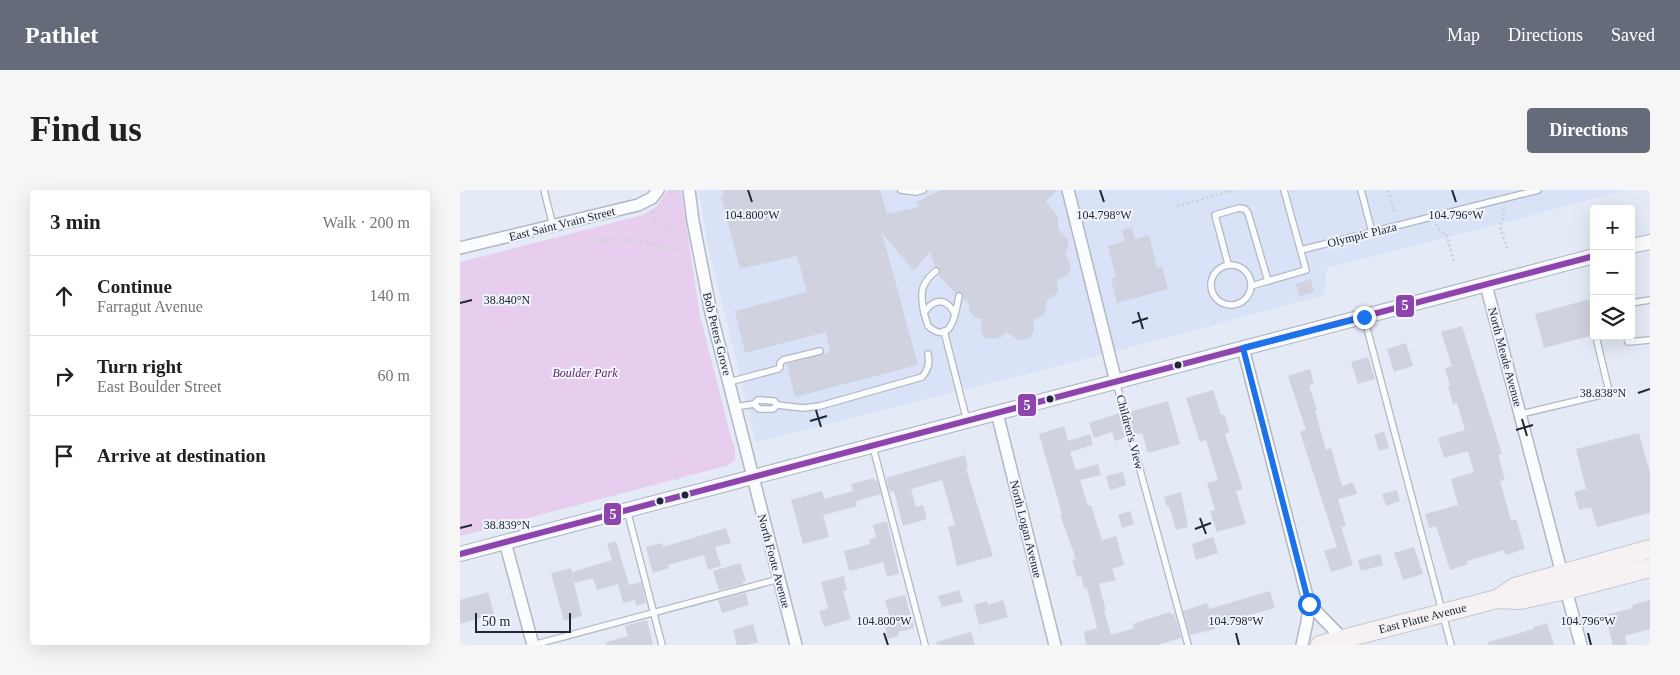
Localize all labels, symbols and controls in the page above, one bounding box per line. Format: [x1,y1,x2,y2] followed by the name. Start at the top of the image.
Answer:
[25,22,98,48] text: Pathlet
[1447,25,1480,45] text: Map
[1508,25,1583,45] text: Directions
[1611,25,1655,45] text: Saved
[1527,108,1650,153] button: Directions
[30,110,142,149] text: Find us
[508,204,617,244] street label: East Saint Vrain Street
[1590,205,1635,340] map controls
[1590,205,1635,250] button: +
[724,208,780,222] text: 104.800°W
[1076,208,1132,222] text: 104.798°W
[1428,208,1484,222] text: 104.796°W
[50,210,101,234] text: 3 min
[323,214,410,231] text: Walk · 200 m
[1326,219,1399,250] street label: Olympic Plaza
[1590,250,1635,295] button: −
[97,276,172,297] text: Continue
[50,282,78,310] icon: ahead
[370,287,410,304] text: 140 m
[700,291,734,377] street label: Bob Peters Grove
[484,293,531,307] text: 38.840°N
[1395,294,1415,318] line badge: 5
[1590,295,1635,340] button: layers
[97,298,203,315] text: Farragut Avenue
[1402,298,1409,313] text: 5
[1353,306,1376,329] route end
[1485,306,1525,408] street label: North Meade Avenue
[97,356,182,377] text: Turn right
[1173,360,1183,370] unlabelled marker
[50,362,78,390] icon: right
[553,366,618,380] park label: Boulder Park
[378,367,410,384] text: 60 m
[97,378,221,395] text: East Boulder Street
[1580,386,1627,400] text: 38.838°N
[1017,393,1037,417] line badge: 5
[1113,393,1147,471] street label: Children's View
[1045,394,1055,404] unlabelled marker
[1024,398,1031,413] text: 5
[50,442,78,470] icon: arrive
[97,445,266,466] text: Arrive at destination
[1007,479,1045,579] street label: North Logan Avenue
[680,490,690,500] unlabelled marker
[655,496,665,506] unlabelled marker
[603,502,622,526] line badge: 5
[610,507,617,522] text: 5
[755,512,793,610] street label: North Foote Avenue
[484,518,531,532] text: 38.839°N
[1298,593,1321,616] route start
[1377,600,1468,636] street label: East Platte Avenue
[475,610,571,633] scale bar
[482,614,510,629] text: 50 m
[856,614,912,628] text: 104.800°W
[1208,614,1264,628] text: 104.798°W
[1560,614,1616,628] text: 104.796°W

